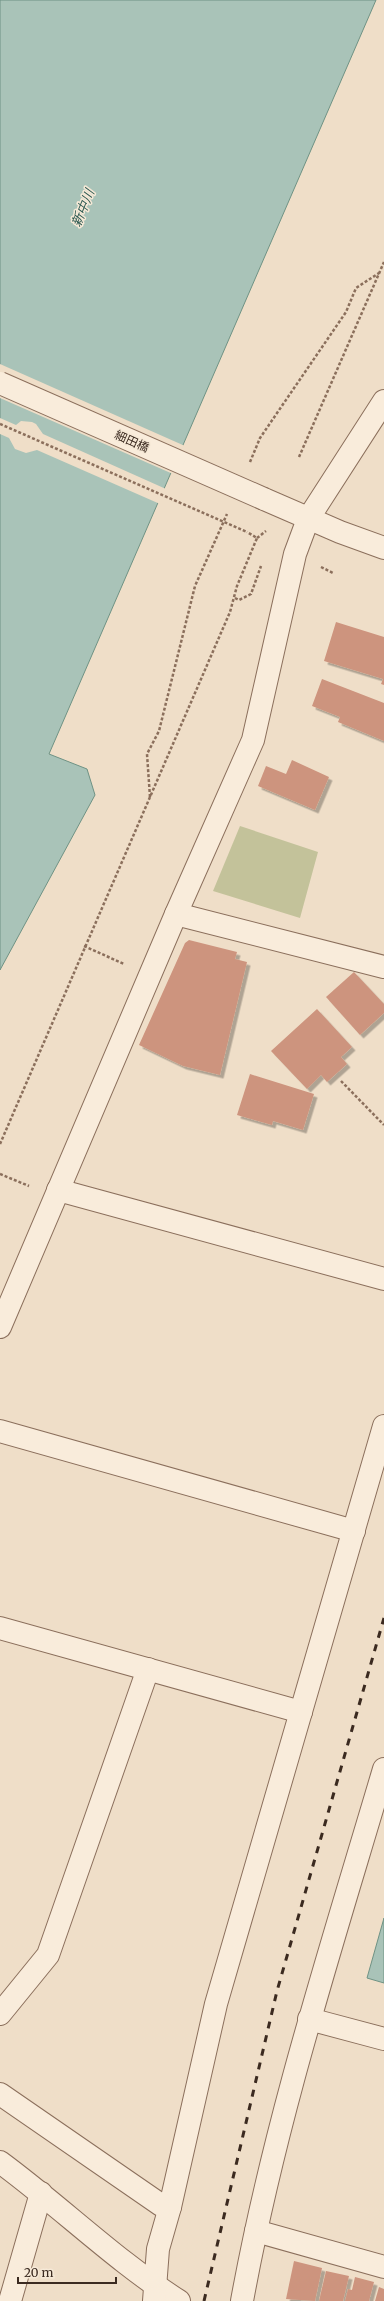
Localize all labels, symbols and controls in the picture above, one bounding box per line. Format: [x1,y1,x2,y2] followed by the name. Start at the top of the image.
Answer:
[68,185,99,229] water label: 新中川
[112,427,152,455] street label: 細田橋
[18,2259,116,2285] scale bar
[24,2265,53,2280] text: 20 m

